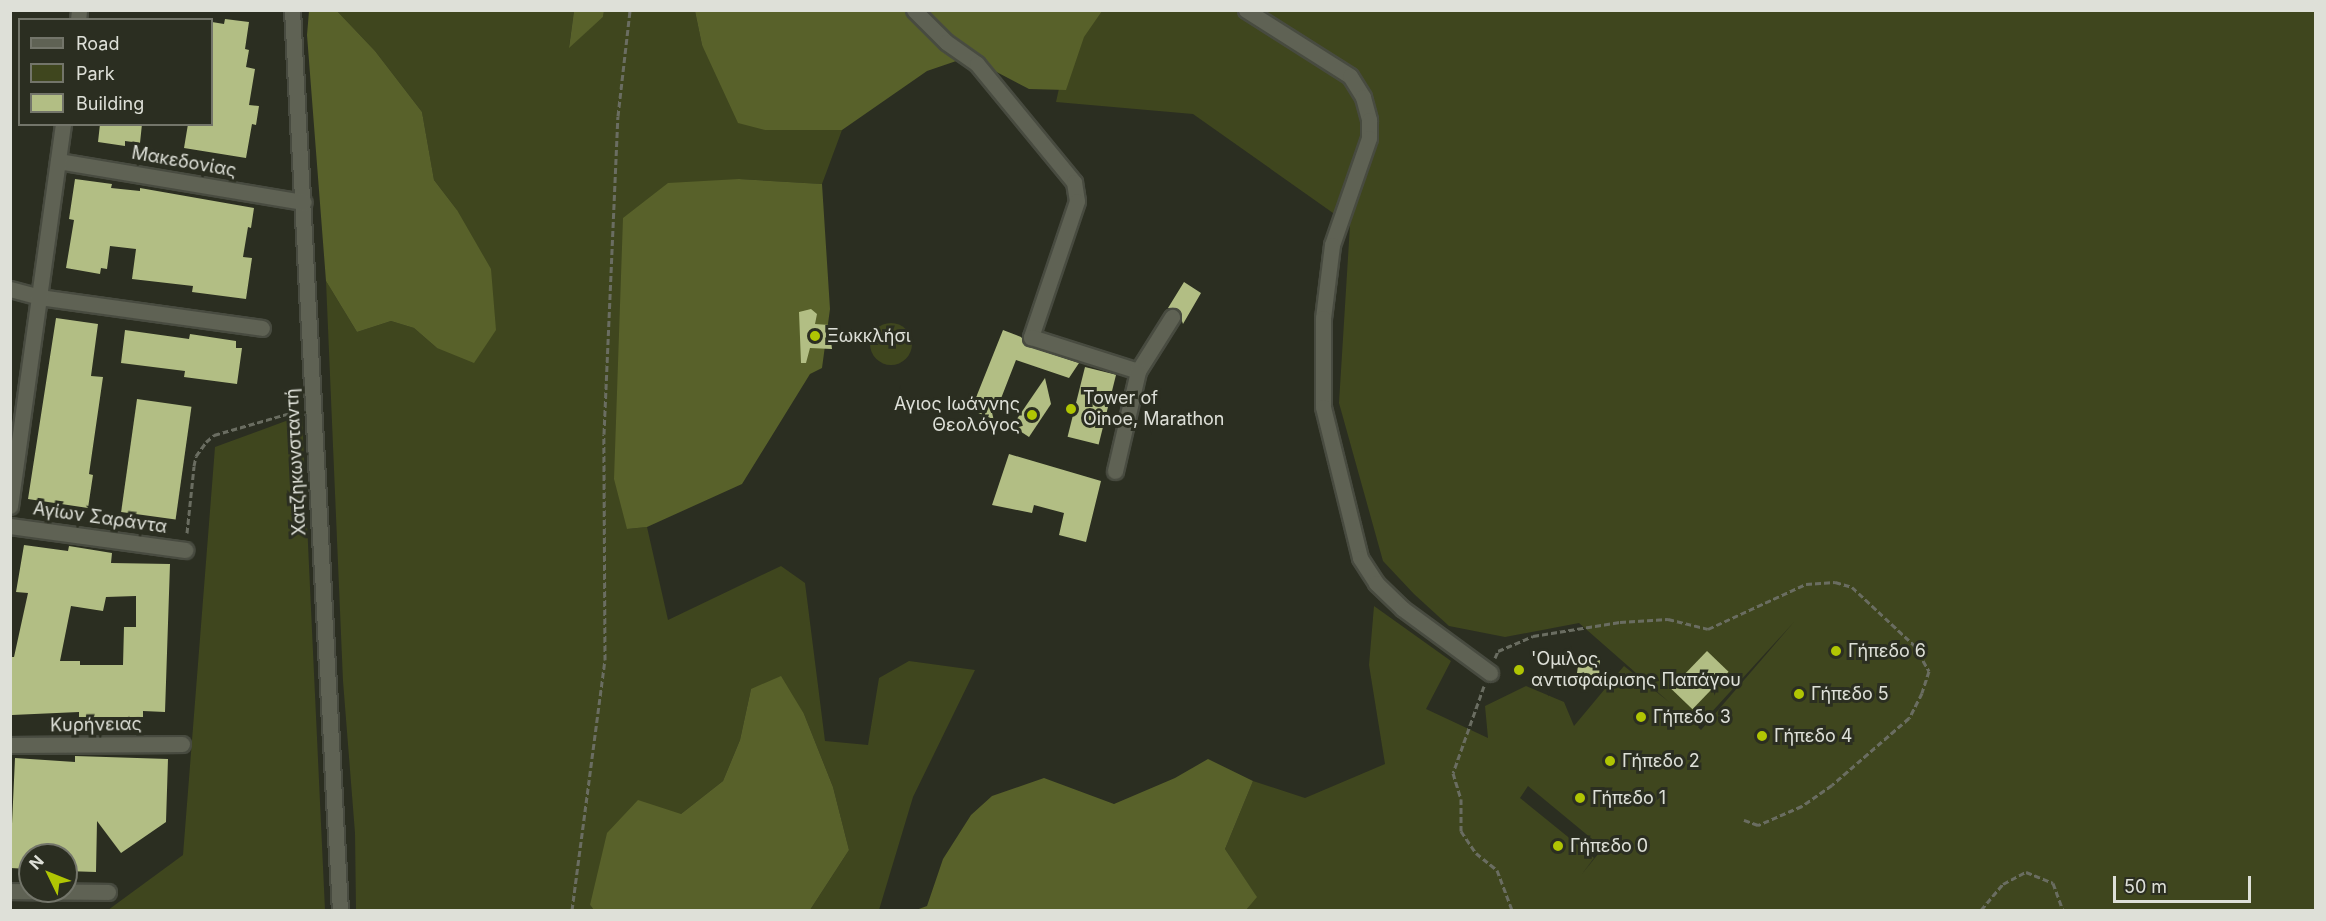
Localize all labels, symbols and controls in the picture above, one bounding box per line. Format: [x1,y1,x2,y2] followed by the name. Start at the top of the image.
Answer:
[18,18,213,126] legend
[76,33,119,54] text: Road
[76,63,115,84] text: Park
[76,93,144,114] text: Building
[130,142,238,182] street label: Μακεδονίας
[827,325,911,347] place label: Ξωκκλήσι
[808,329,822,343] marker: Ξωκκλήσι
[281,388,311,536] street label: Χατζηκωνσταντή
[1083,388,1225,430] place label: Tower of Oinoe, Marathon
[894,394,1020,436] place label: Αγιος Ιωάννης Θεολόγος
[1064,402,1078,416] marker: Tower of Oinoe, Marathon
[1025,408,1039,422] marker: Αγιος Ιωάννης Θεολόγος
[32,498,168,538] street label: Αγίων Σαράντα
[1848,640,1926,662] place label: Γήπεδο 6
[1829,644,1843,658] marker: Γήπεδο 6
[1531,649,1741,692] place label: 'Ομιλος αντισφαίρισης Παπάγου
[1512,663,1526,677] marker: 'Ομιλος αντισφαίρισης Παπάγου
[1811,683,1889,705] place label: Γήπεδο 5
[1792,687,1806,701] marker: Γήπεδο 5
[1653,706,1731,728] place label: Γήπεδο 3
[1634,710,1648,724] marker: Γήπεδο 3
[50,713,142,737] street label: Κυρήνειας
[1774,725,1852,747] place label: Γήπεδο 4
[1755,729,1769,743] marker: Γήπεδο 4
[1622,750,1700,772] place label: Γήπεδο 2
[1603,754,1617,768] marker: Γήπεδο 2
[1592,787,1666,809] place label: Γήπεδο 1
[1573,791,1587,805] marker: Γήπεδο 1
[1570,835,1648,857] place label: Γήπεδο 0
[1551,839,1565,853] marker: Γήπεδο 0
[18,843,78,903] north arrow
[25,851,48,873] text: N
[2116,864,2254,902] scale bar
[2124,876,2167,897] text: 50 m

